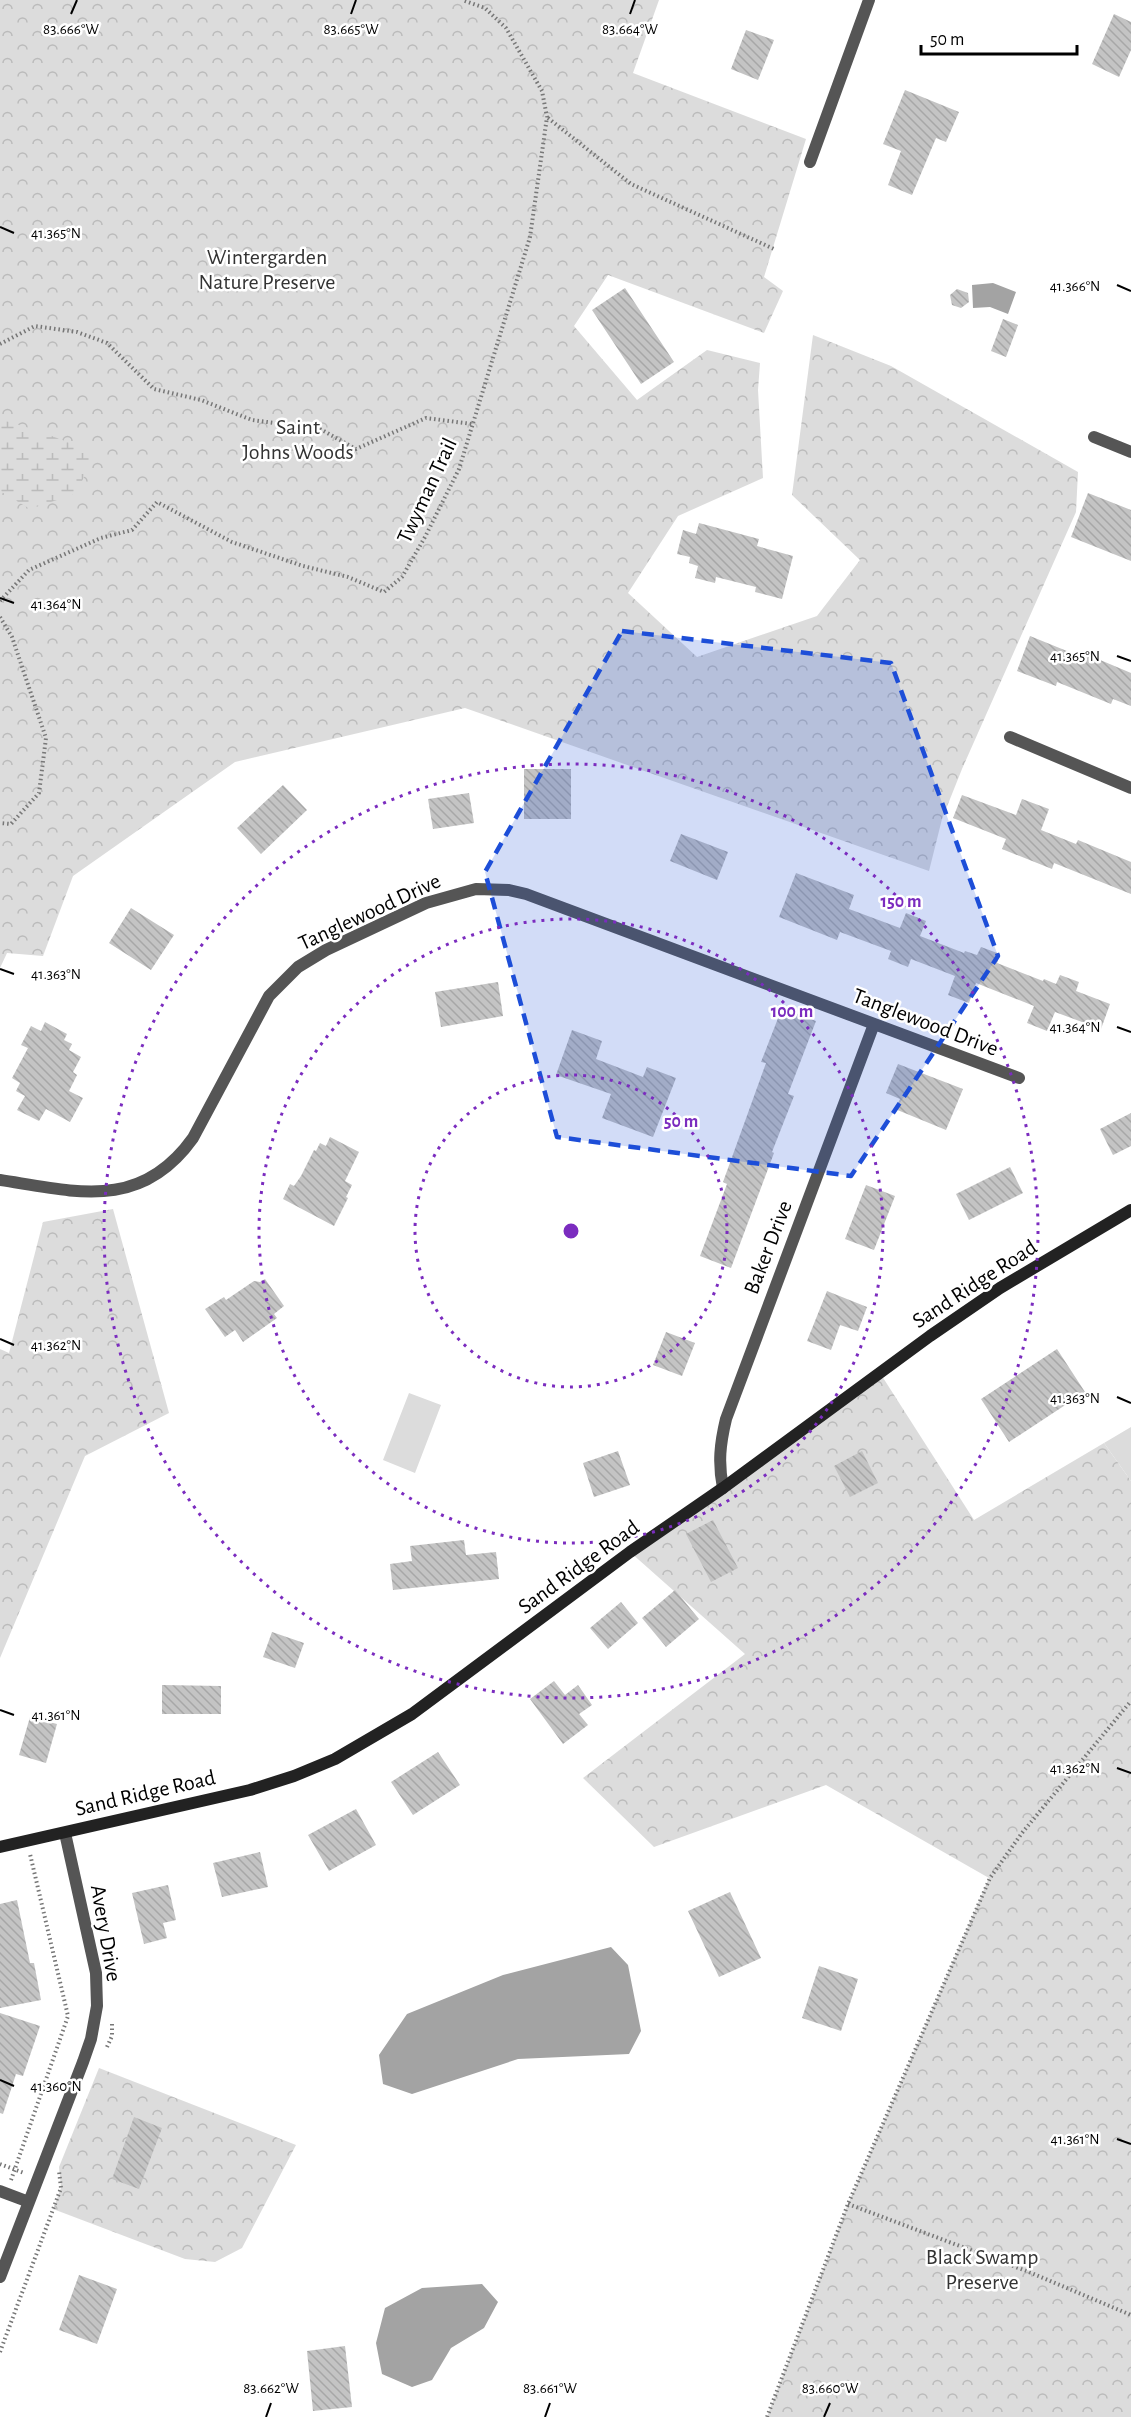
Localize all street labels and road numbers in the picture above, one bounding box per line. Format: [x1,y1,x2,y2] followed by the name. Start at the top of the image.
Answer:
[393,434,461,546] street label: Twyman Trail
[295,869,444,954] street label: Tanglewood Drive
[850,984,1001,1060] street label: Tanglewood Drive
[740,1198,796,1297] street label: Baker Drive
[908,1236,1041,1332] street label: Sand Ridge Road
[514,1516,643,1618] street label: Sand Ridge Road
[73,1766,218,1820] street label: Sand Ridge Road
[87,1883,125,1983] street label: Avery Drive

